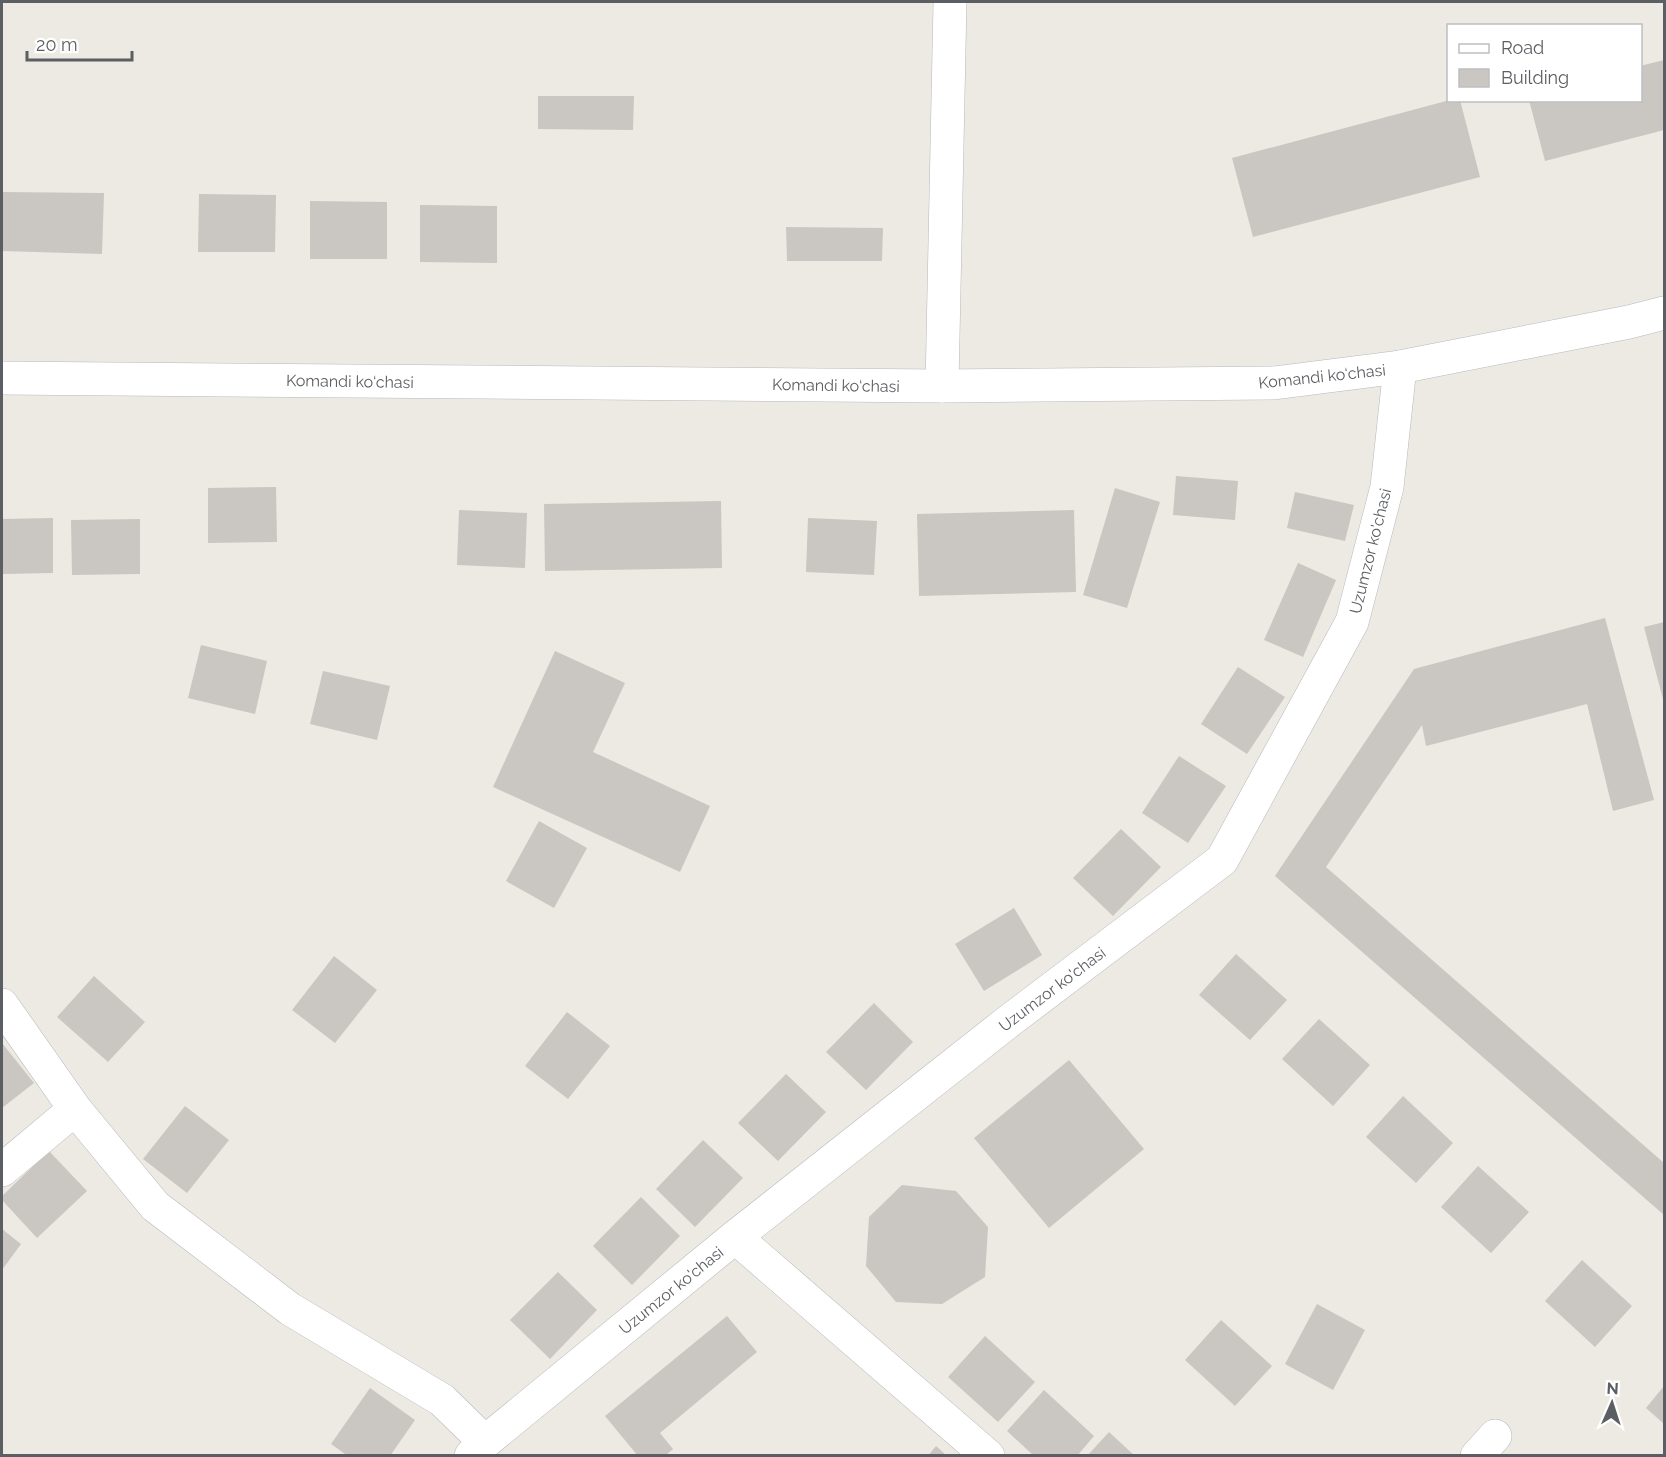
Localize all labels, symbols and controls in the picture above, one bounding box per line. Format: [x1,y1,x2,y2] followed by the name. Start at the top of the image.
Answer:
[27,24,132,62] scale bar
[1447,24,1642,102] legend
[36,34,78,55] text: 20 m
[1501,37,1544,58] text: Road
[1501,67,1569,88] text: Building
[1257,360,1387,393] street label: Komandi ko‘chasi
[286,371,414,392] street label: Komandi ko‘chasi
[772,375,900,396] street label: Komandi ko‘chasi
[1346,486,1395,616] street label: Uzumzor ko'chasi
[995,943,1109,1036] street label: Uzumzor ko'chasi
[615,1243,727,1338] street label: Uzumzor ko'chasi
[1582,1373,1642,1433] north arrow
[1606,1379,1619,1398] text: N

